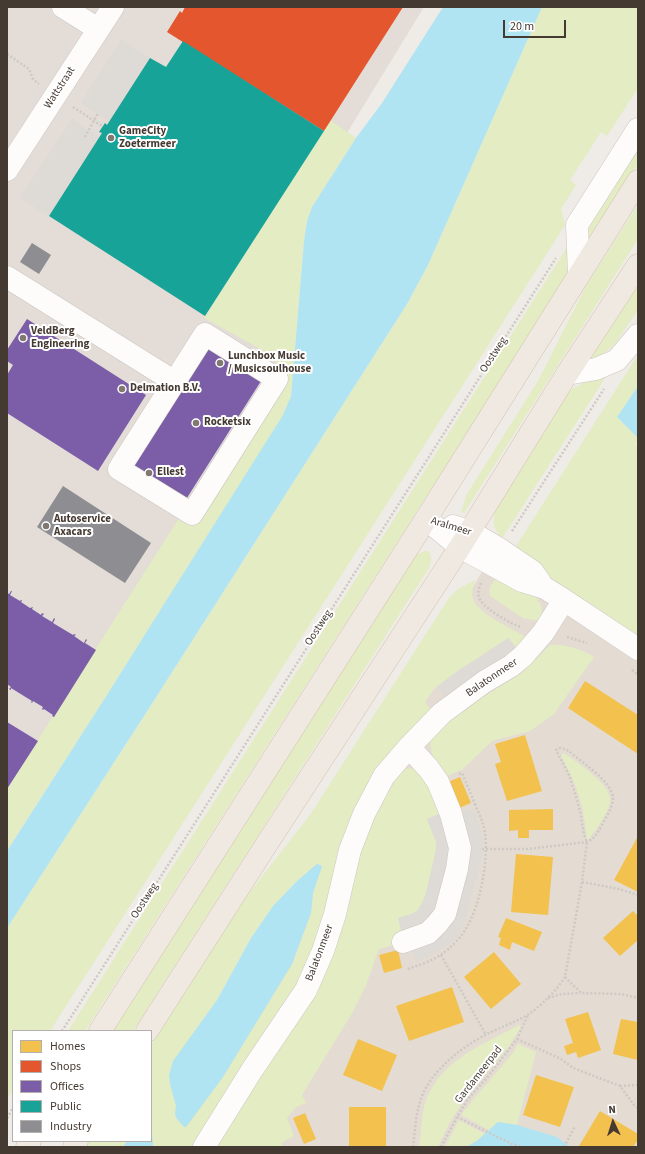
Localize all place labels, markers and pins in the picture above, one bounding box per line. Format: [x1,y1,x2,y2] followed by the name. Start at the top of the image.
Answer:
[119,125,176,151] place label: GameCity Zoetermeer
[106,133,116,143] marker: GameCity Zoetermeer
[31,325,89,351] place label: VeldBerg Engineering
[18,333,28,343] marker: VeldBerg Engineering
[228,350,311,376] place label: Lunchbox Music / Musicsoulhouse
[215,358,225,368] marker: Lunchbox Music / Musicsoulhouse
[130,382,200,396] place label: Delmation B.V.
[117,384,127,394] marker: Delmation B.V.
[204,416,251,430] place label: Rocketsix
[191,418,201,428] marker: Rocketsix
[157,466,184,480] place label: Ellest
[144,468,154,478] marker: Ellest
[54,513,111,539] place label: Autoservice Axacars
[41,521,51,531] marker: Autoservice Axacars

